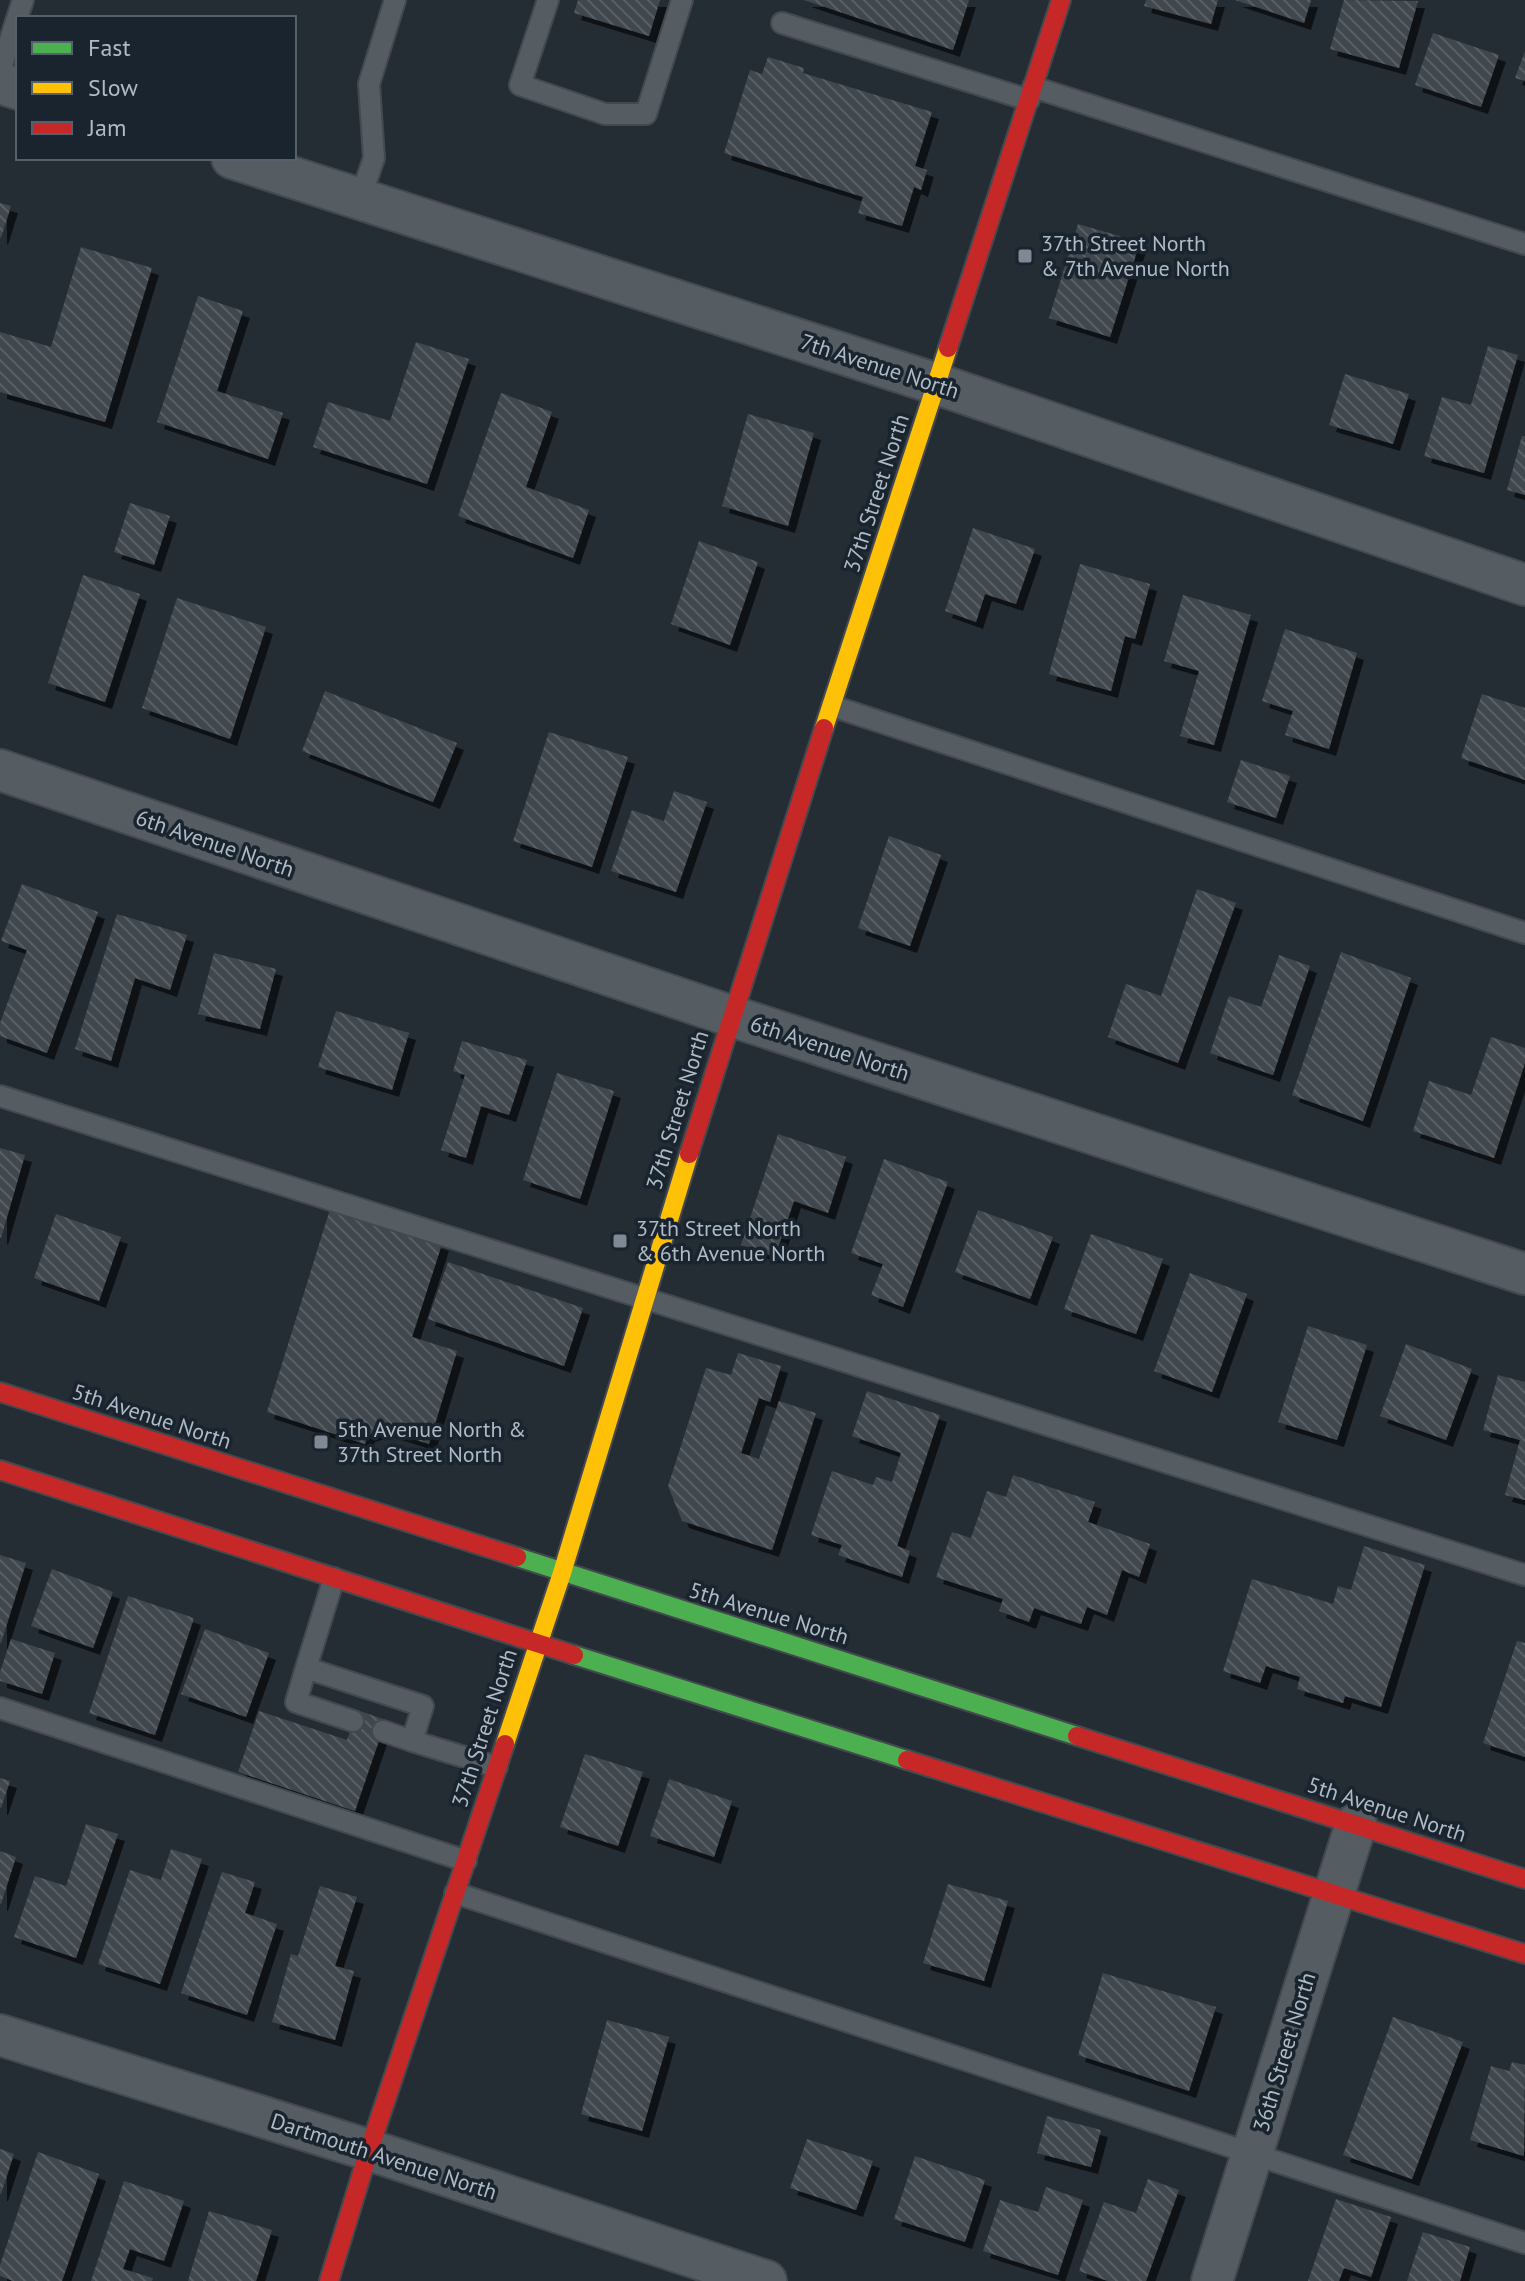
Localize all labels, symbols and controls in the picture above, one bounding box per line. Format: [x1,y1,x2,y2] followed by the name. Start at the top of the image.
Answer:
[16,16,296,160] legend
[88,32,131,63] text: Fast
[88,72,138,103] text: Slow
[87,112,126,143] text: Jam
[1041,229,1230,282] place label: 37th Street North & 7th Avenue North
[1016,247,1034,265] marker: 37th Street North & 7th Avenue North
[797,327,963,405] street label: 7th Avenue North
[837,410,915,576] street label: 37th Street North
[132,803,298,883] street label: 6th Avenue North
[747,1009,913,1087] street label: 6th Avenue North
[639,1027,715,1193] street label: 37th Street North
[636,1214,825,1267] place label: 37th Street North & 6th Avenue North
[611,1232,629,1250] marker: 37th Street North & 6th Avenue North
[69,1377,235,1455] street label: 5th Avenue North
[337,1415,526,1468] place label: 5th Avenue North & 37th Street North
[312,1433,330,1451] marker: 5th Avenue North & 37th Street North
[686,1575,852,1651] street label: 5th Avenue North
[445,1645,523,1811] street label: 37th Street North
[1304,1770,1470,1848] street label: 5th Avenue North
[1246,1969,1322,2135] street label: 36th Street North
[268,2106,500,2206] street label: Dartmouth Avenue North

